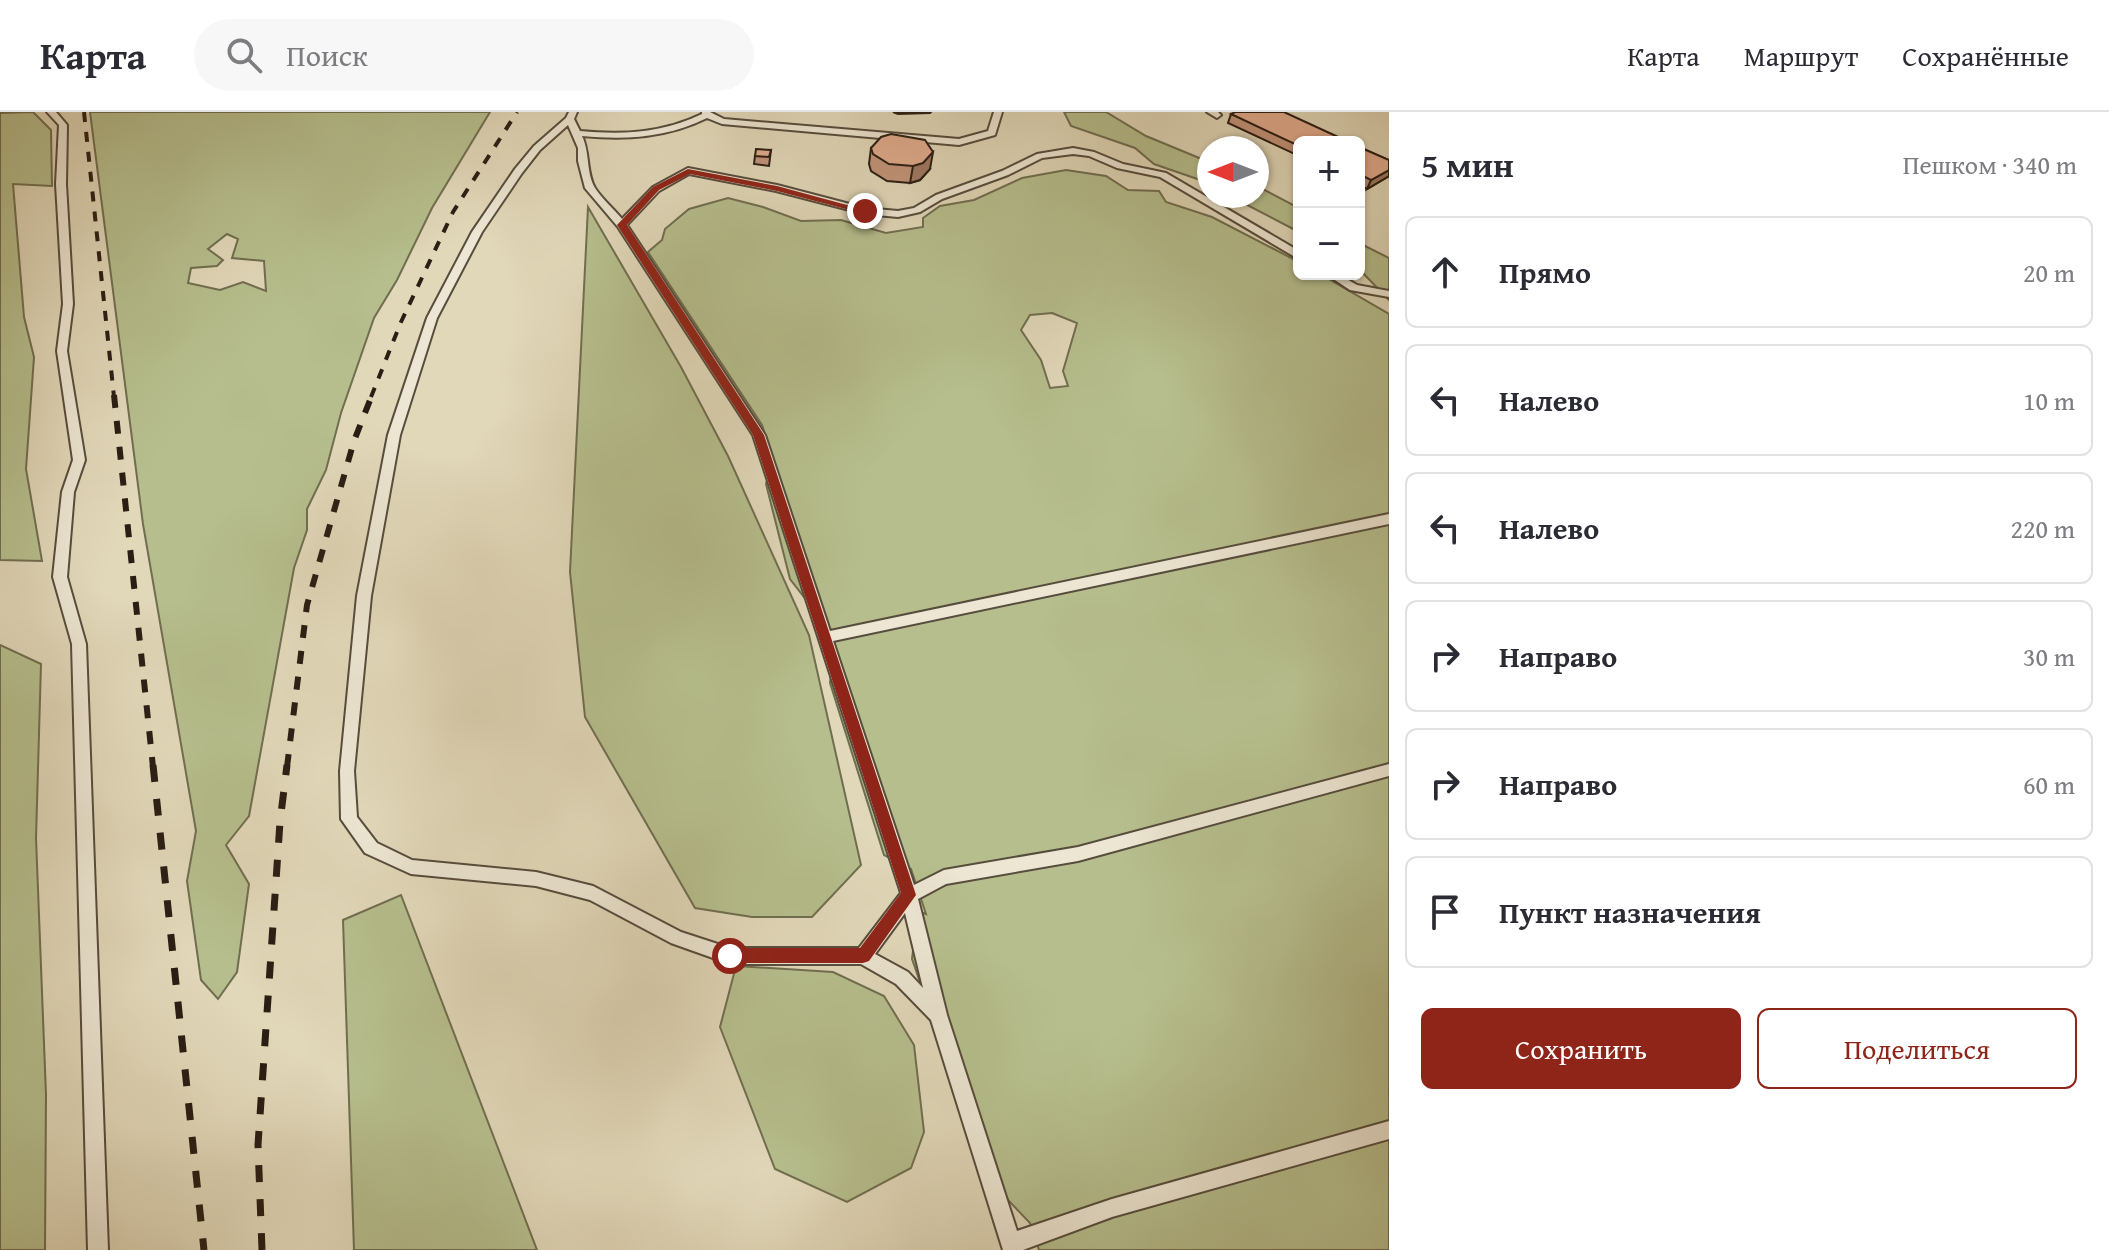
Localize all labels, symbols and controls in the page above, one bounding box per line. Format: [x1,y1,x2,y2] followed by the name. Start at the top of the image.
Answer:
[194,19,754,91] search box
[40,27,146,83] text: Карта
[222,33,266,77] icon: search
[286,33,368,77] text: Поиск
[1627,35,1700,76] text: Карта
[1744,35,1858,76] text: Маршрут
[1902,35,2069,76] text: Сохранённые
[1197,136,1269,208] north arrow
[1293,136,1365,280] map controls
[1293,136,1365,208] button: +
[1421,140,1514,189] text: 5 мин
[1903,145,2077,184] text: Пешком · 340 m
[847,193,883,229] route end
[1293,208,1365,280] button: −
[1423,250,1467,294] icon: ahead
[1499,250,1591,294] text: Прямо
[2023,253,2075,292] text: 20 m
[1423,378,1467,422] icon: left
[1499,378,1599,422] text: Налево
[2023,381,2075,420] text: 10 m
[1423,506,1467,550] icon: left
[1499,506,1599,550] text: Налево
[2010,509,2075,548] text: 220 m
[1423,634,1467,678] icon: right
[1499,634,1617,678] text: Направо
[2023,637,2075,676] text: 30 m
[1423,762,1467,806] icon: right
[1499,762,1617,806] text: Направо
[2023,765,2075,804] text: 60 m
[1423,890,1467,934] icon: arrive
[1499,890,1761,934] text: Пункт назначения
[712,938,748,974] route start
[1421,1008,1741,1089] button: Сохранить
[1757,1008,2077,1089] button: Поделиться

